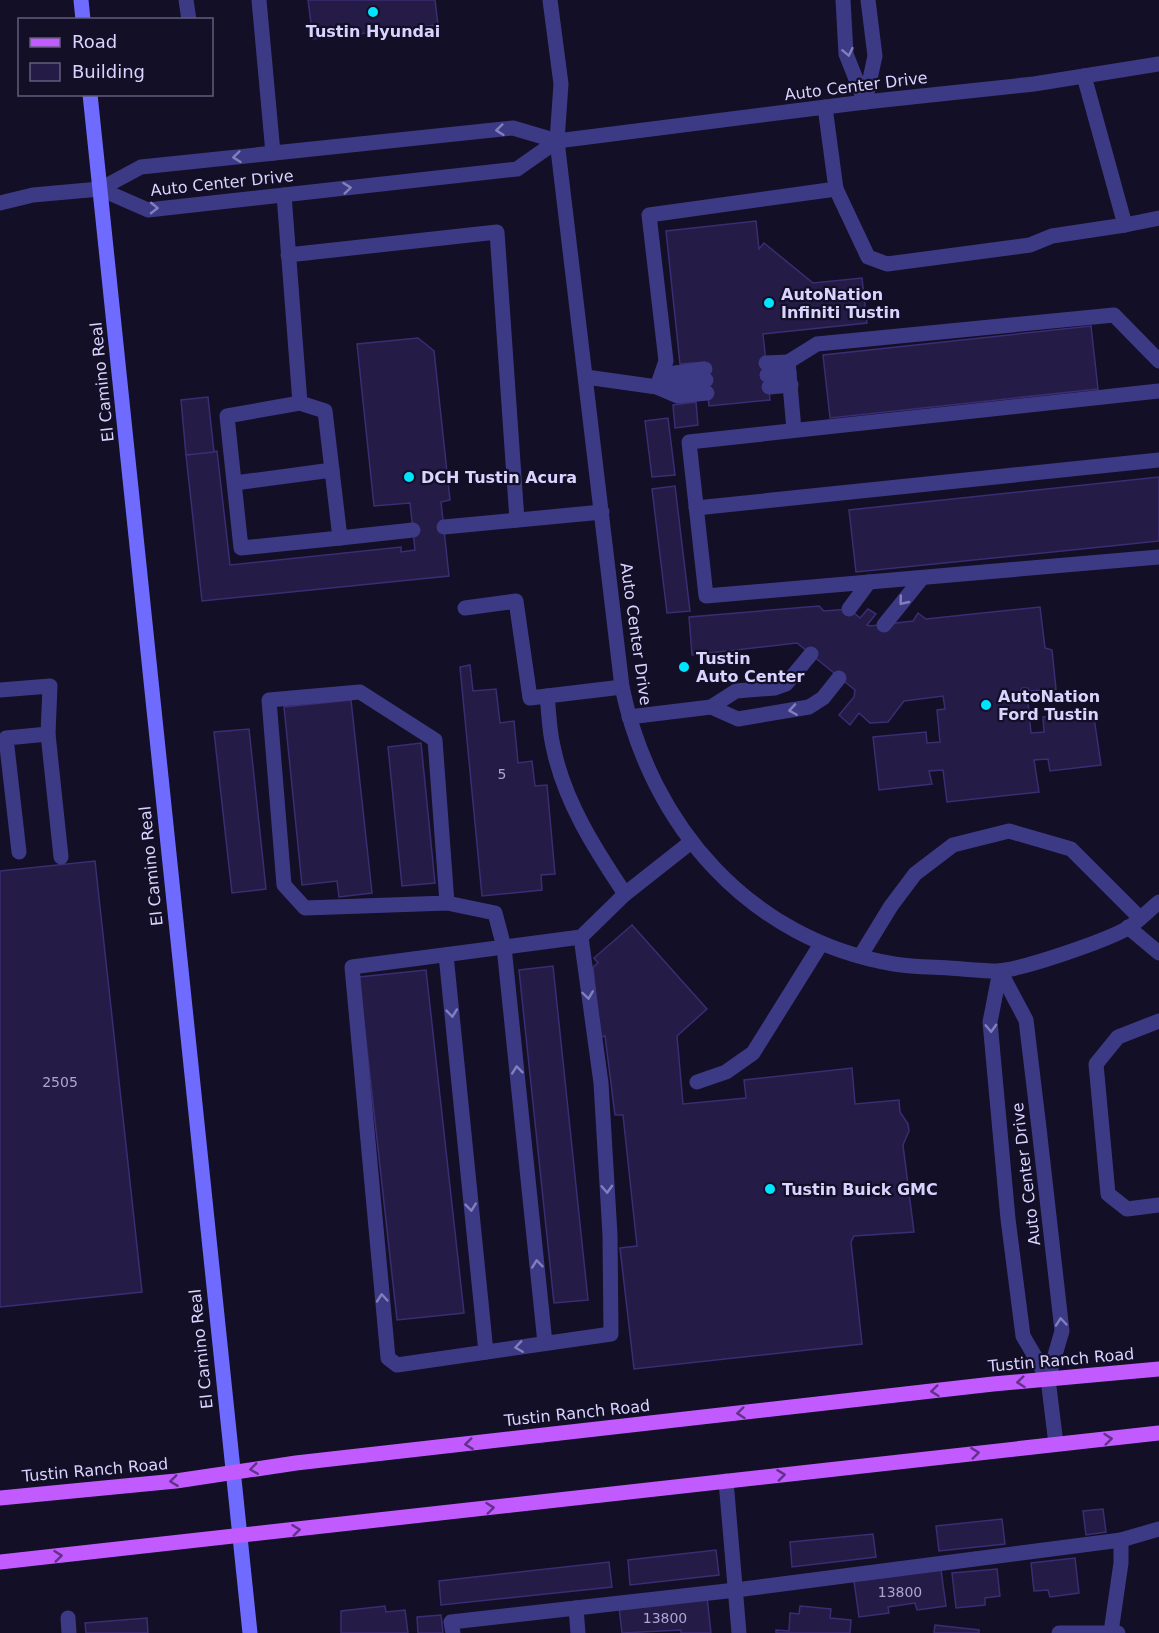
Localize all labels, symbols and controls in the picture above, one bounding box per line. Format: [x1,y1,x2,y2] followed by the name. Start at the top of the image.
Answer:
[366,5,380,19] marker: Tustin Hyundai
[18,18,213,96] legend
[306,22,440,41] place label: Tustin Hyundai
[72,31,117,52] text: Road
[841,47,854,57] one-way arrow
[72,61,145,82] text: Building
[783,68,929,104] street label: Auto Center Drive
[496,123,505,136] one-way arrow
[233,150,242,163] one-way arrow
[149,166,295,200] street label: Auto Center Drive
[343,182,352,195] one-way arrow
[149,202,158,215] one-way arrow
[781,285,900,322] place label: AutoNation Infiniti Tustin
[762,296,776,310] marker: AutoNation Infiniti Tustin
[86,321,118,443] street label: El Camino Real
[421,468,577,487] place label: DCH Tustin Acura
[402,470,416,484] marker: DCH Tustin Acura
[617,561,655,707] street label: Auto Center Drive
[899,594,910,605] one-way arrow
[696,649,804,686] place label: Tustin Auto Center
[677,660,691,674] marker: Tustin Auto Center
[998,687,1100,724] place label: AutoNation Ford Tustin
[979,698,993,712] marker: AutoNation Ford Tustin
[789,703,799,716] one-way arrow
[498,766,506,782] house number: 5
[135,805,167,927] street label: El Camino Real
[582,991,594,1000] one-way arrow
[445,1009,458,1018] one-way arrow
[984,1024,997,1033] one-way arrow
[511,1066,524,1075] one-way arrow
[42,1074,78,1090] house number: 2505
[1008,1101,1044,1247] street label: Auto Center Drive
[782,1180,938,1199] place label: Tustin Buick GMC
[763,1182,777,1196] marker: Tustin Buick GMC
[600,1185,613,1194] one-way arrow
[464,1203,477,1212] one-way arrow
[531,1260,544,1269] one-way arrow
[185,1288,217,1410] street label: El Camino Real
[376,1294,389,1303] one-way arrow
[1055,1318,1068,1327] one-way arrow
[515,1341,524,1353] one-way arrow
[986,1344,1135,1376] street label: Tustin Ranch Road
[1016,1375,1025,1387] one-way arrow
[931,1384,940,1397] one-way arrow
[502,1396,651,1430] street label: Tustin Ranch Road
[737,1406,746,1419] one-way arrow
[1103,1433,1112,1446] one-way arrow
[464,1437,473,1449] one-way arrow
[971,1447,980,1459] one-way arrow
[20,1454,169,1486] street label: Tustin Ranch Road
[250,1463,259,1475] one-way arrow
[777,1469,786,1482] one-way arrow
[169,1474,178,1487] one-way arrow
[485,1502,494,1515] one-way arrow
[292,1524,301,1537] one-way arrow
[54,1550,63,1563] one-way arrow
[878,1584,922,1600] house number: 13800
[643,1610,687,1626] house number: 13800

